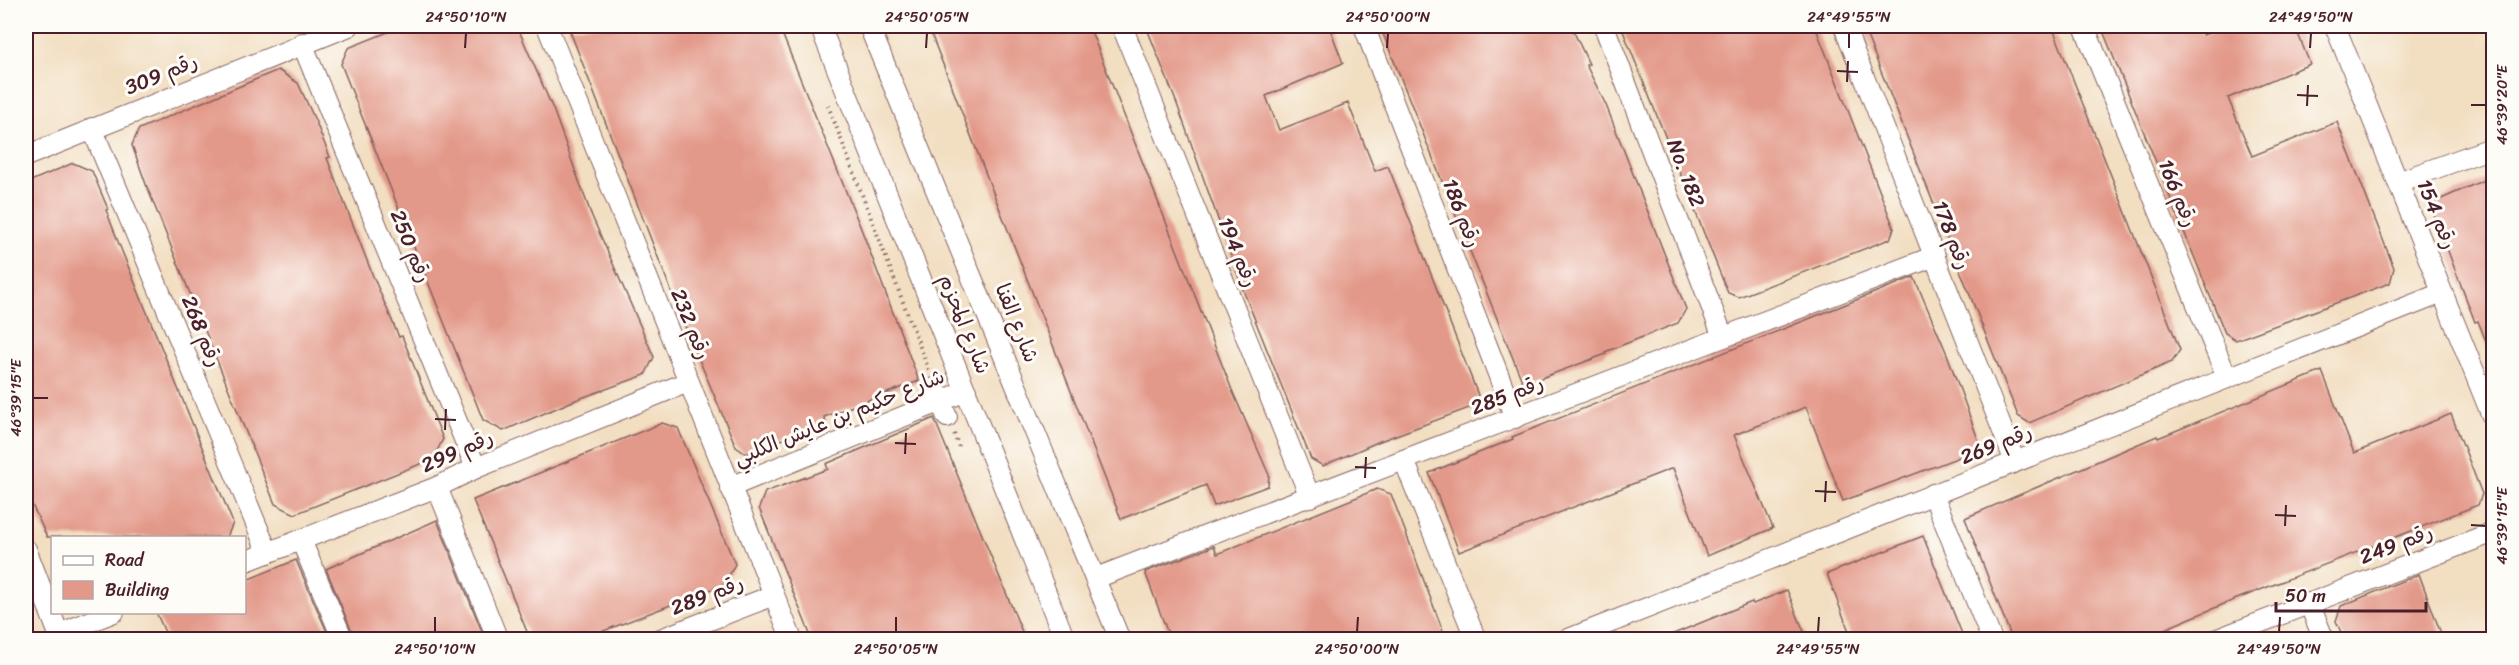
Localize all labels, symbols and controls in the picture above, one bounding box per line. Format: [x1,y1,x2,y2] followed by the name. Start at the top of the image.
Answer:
[425,4,507,30] text: 24°50'10"N
[885,4,970,30] text: 24°50'05"N
[1346,4,1431,30] text: 24°50'00"N
[1807,4,1891,30] text: 24°49'55"N
[2269,4,2354,30] text: 24°49'50"N
[119,42,203,106] street label: رقم 309
[2489,63,2515,145] text: 46°39'20"E
[1656,133,1716,213] street label: No. 182
[2147,153,2209,233] street label: رقم 166
[1431,173,1493,253] street label: رقم 186
[2406,173,2468,255] street label: رقم 154
[1921,195,1983,275] street label: رقم 178
[379,203,443,289] street label: رقم 250
[1207,211,1269,293] street label: رقم 194
[928,268,1002,380] street label: شارع المحزم
[984,277,1050,369] street label: شارع القنا
[660,283,722,365] street label: رقم 232
[170,289,234,373] street label: رقم 268
[728,357,950,477] street label: شارع حكيم بن عايش الكلبي
[3,358,29,437] text: 46°39'15"E
[1465,364,1549,426] street label: رقم 285
[1954,412,2038,476] street label: رقم 269
[415,418,499,484] street label: رقم 299
[2489,486,2515,565] text: 46°39'15"E
[2354,513,2438,575] street label: رقم 249
[51,536,246,614] legend
[105,544,145,576] text: Road
[665,564,749,626] street label: رقم 289
[105,574,169,606] text: Building
[2276,575,2426,613] scale bar
[2285,580,2326,612] text: 50 m
[394,636,476,662] text: 24°50'10"N
[854,636,939,662] text: 24°50'05"N
[1315,636,1400,662] text: 24°50'00"N
[1776,636,1860,662] text: 24°49'55"N
[2237,636,2322,662] text: 24°49'50"N

